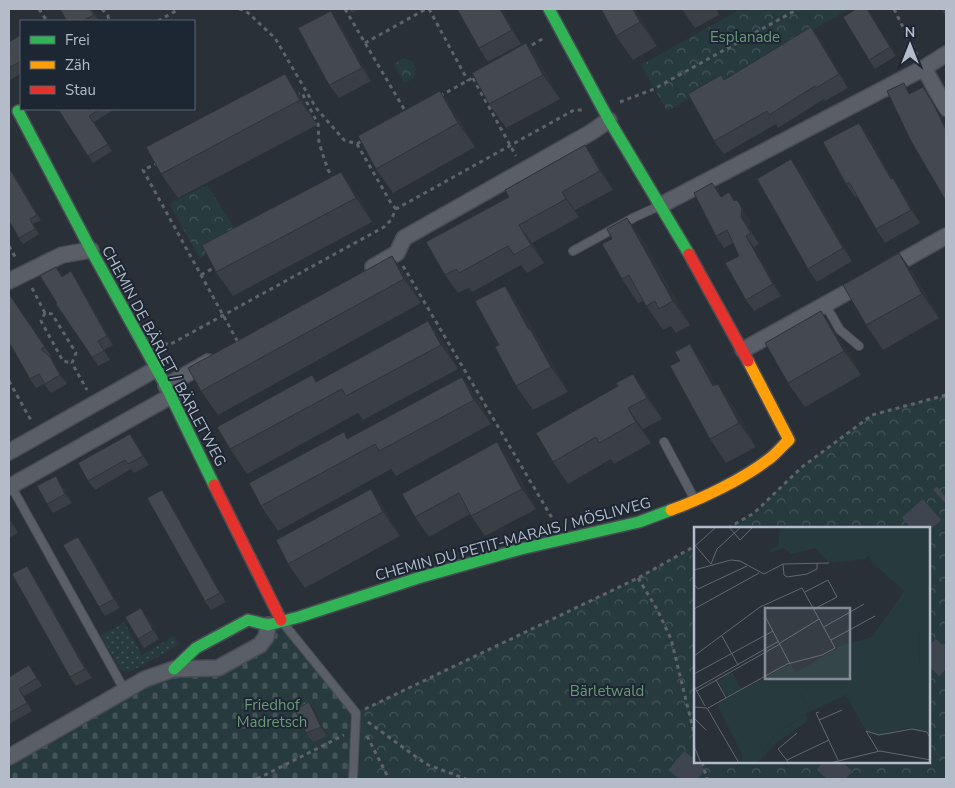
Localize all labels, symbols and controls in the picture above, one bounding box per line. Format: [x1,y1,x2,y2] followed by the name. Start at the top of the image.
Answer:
[20,20,195,110] legend
[885,20,935,70] north arrow
[905,23,915,42] text: N
[710,27,780,47] park label: Esplanade
[65,30,90,50] text: Frei
[65,55,90,75] text: Zäh
[65,80,96,100] text: Stau
[97,242,231,470] street label: CHEMIN DE BÄRLET / BÄRLETWEG
[373,493,653,585] street label: CHEMIN DU PETIT-MARAIS / MÖSLIWEG
[694,527,930,763] inset map
[570,681,644,701] park label: Bärletwald
[237,695,307,732] park label: Friedhof Madretsch

